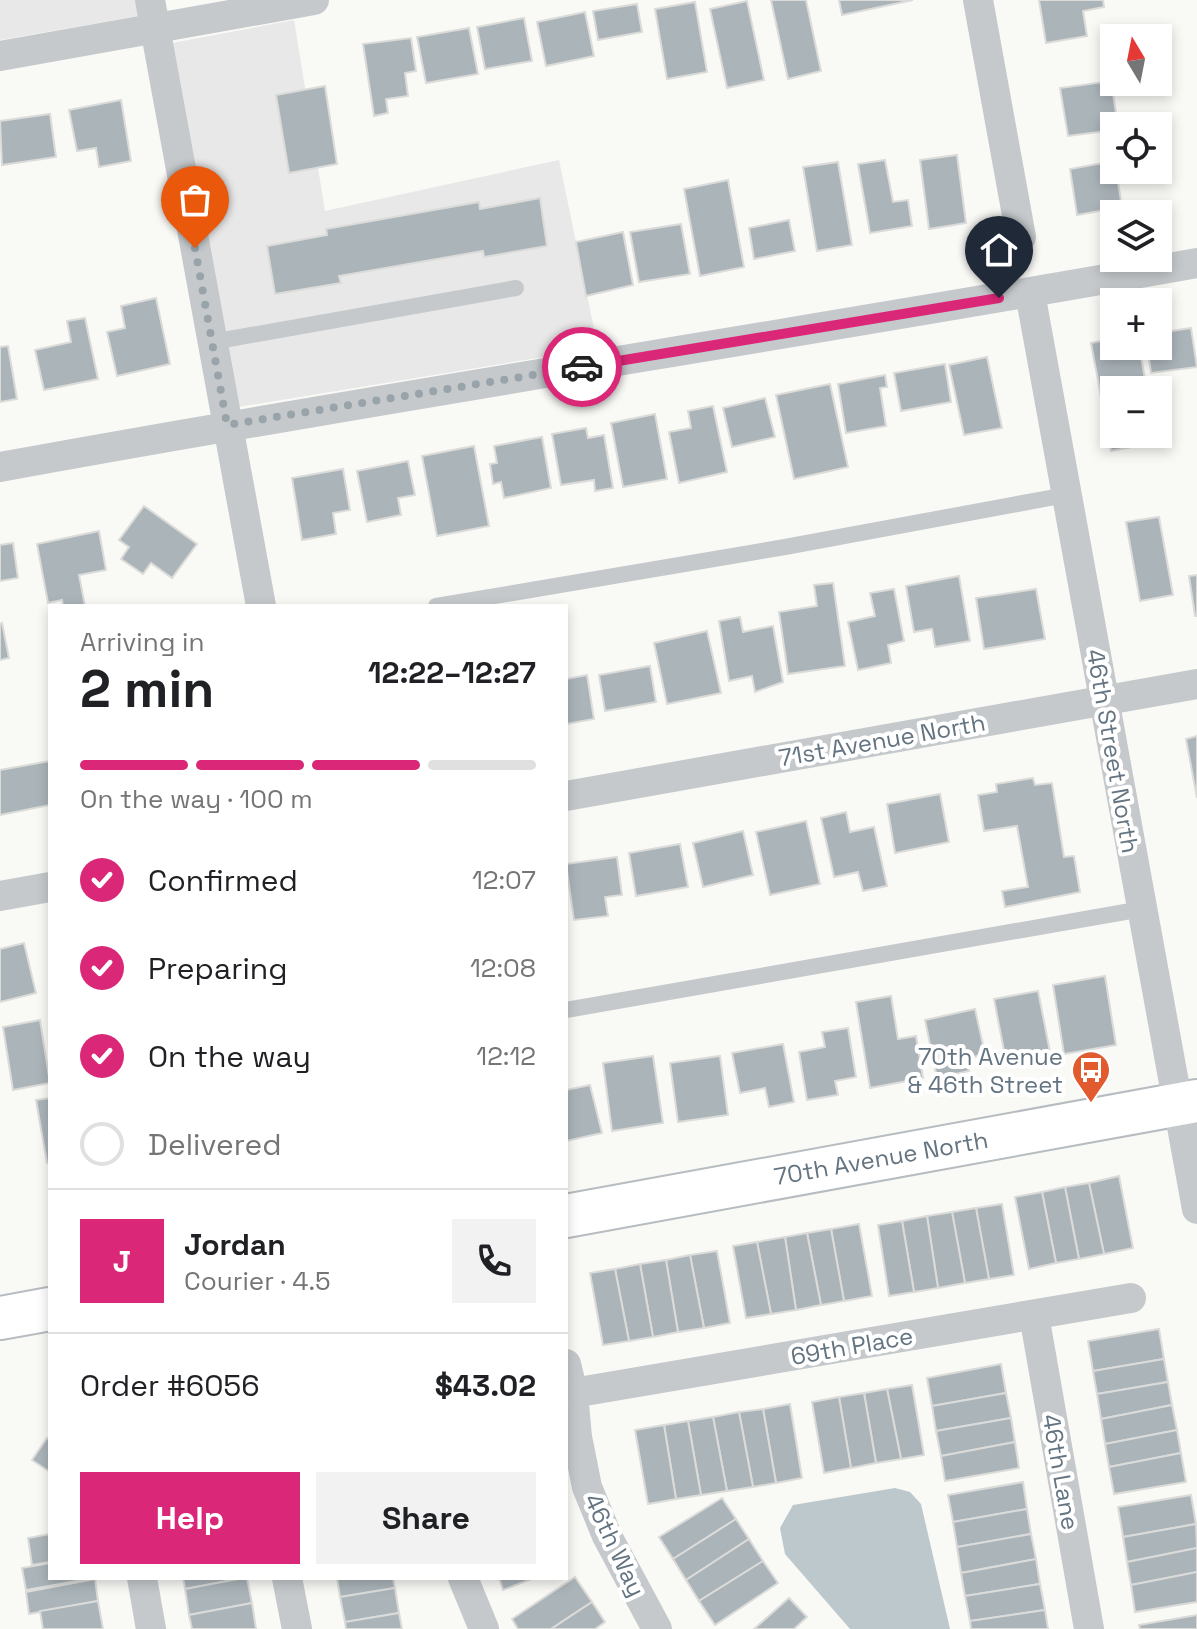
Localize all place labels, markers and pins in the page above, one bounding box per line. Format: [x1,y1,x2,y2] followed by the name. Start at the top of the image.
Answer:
[161,166,229,248] pin
[965,216,1033,298] pin
[907,1041,1063,1100] place label: 70th Avenue & 46th Street
[1070,1049,1112,1104] bus stop icon: 70th Avenue & 46th Street

